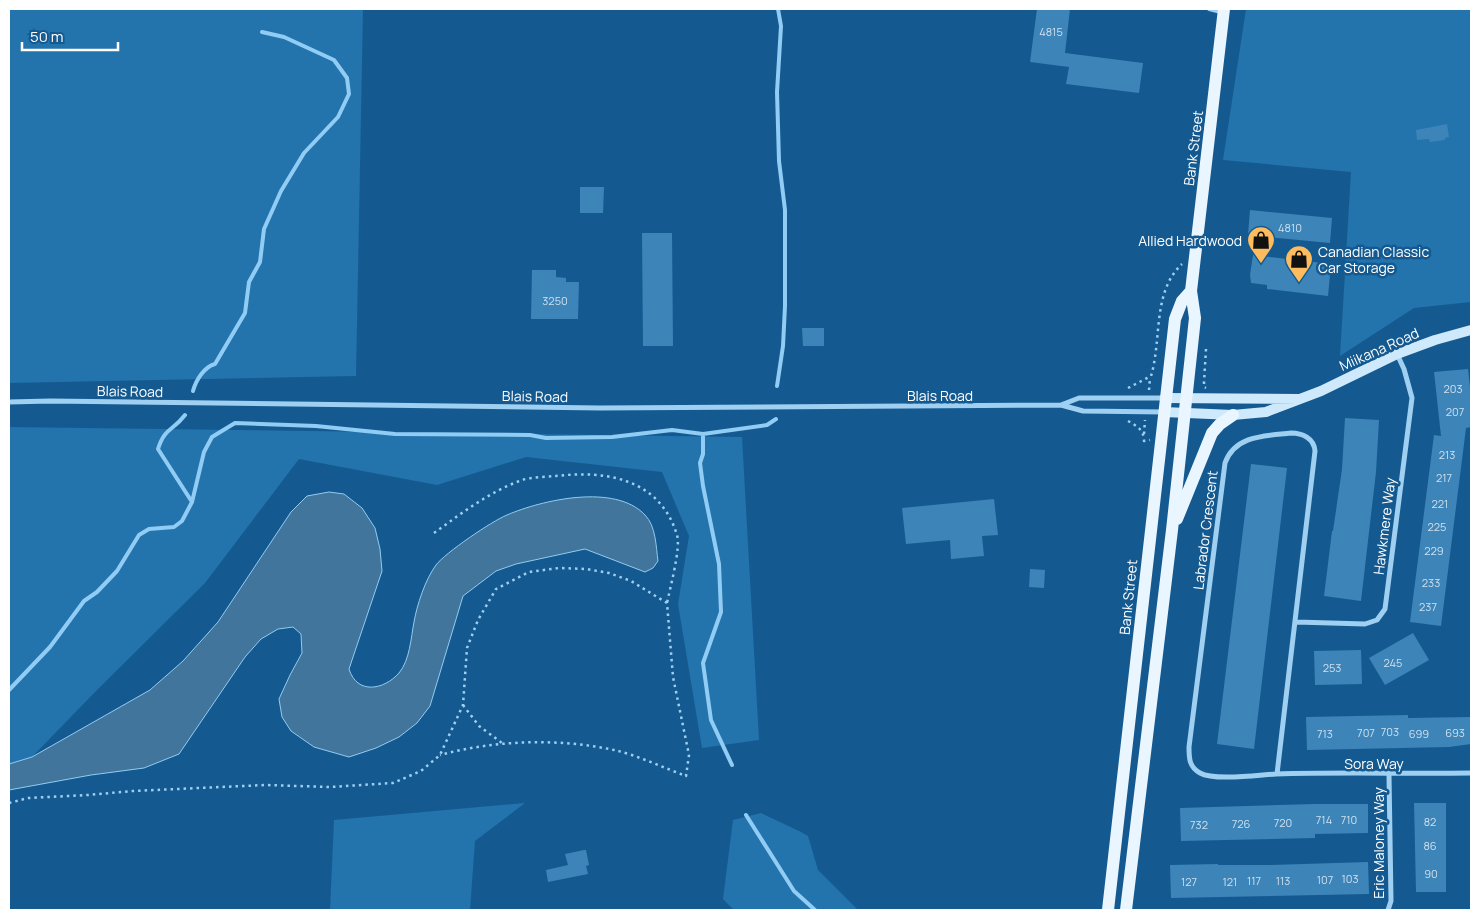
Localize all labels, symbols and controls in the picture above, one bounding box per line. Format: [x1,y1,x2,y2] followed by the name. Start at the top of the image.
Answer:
[22,20,119,52] scale bar
[1039,24,1063,39] house number: 4815
[30,26,64,47] text: 50 m
[1179,109,1207,187] street label: Bank Street
[1278,220,1302,235] house number: 4810
[1246,225,1276,264] shop icon: Allied Hardwood
[1138,231,1242,250] place label: Allied Hardwood
[1318,242,1429,277] place label: Canadian Classic Car Storage
[1284,244,1314,283] shop icon: Canadian Classic Car Storage
[542,293,568,308] house number: 3250
[1336,323,1422,375] street label: Miikana Road
[97,381,163,401] street label: Blais Road
[1443,381,1463,396] house number: 203
[502,386,568,406] street label: Blais Road
[907,386,973,405] street label: Blais Road
[1446,404,1464,419] house number: 207
[1439,447,1455,462] house number: 213
[1188,469,1222,591] street label: Labrador Crescent
[1436,470,1452,485] house number: 217
[1369,476,1399,576] street label: Hawkmere Way
[1432,496,1448,511] house number: 221
[1428,519,1446,534] house number: 225
[1424,543,1444,558] house number: 229
[1115,558,1141,636] street label: Bank Street
[1422,575,1440,590] house number: 233
[1419,599,1437,614] house number: 237
[1384,655,1402,670] house number: 245
[1323,660,1341,675] house number: 253
[1381,724,1399,739] house number: 703
[1357,725,1375,740] house number: 707
[1445,725,1465,740] house number: 693
[1317,726,1333,741] house number: 713
[1409,726,1429,741] house number: 699
[1344,754,1404,773] street label: Sora Way
[1369,787,1388,899] street label: Eric Maloney Way
[1316,812,1332,827] house number: 714
[1341,812,1357,827] house number: 710
[1424,814,1436,829] house number: 82
[1274,815,1292,830] house number: 720
[1232,816,1250,831] house number: 726
[1190,817,1208,832] house number: 732
[1423,838,1437,853] house number: 86
[1424,866,1438,881] house number: 90
[1341,871,1359,886] house number: 103
[1317,872,1333,887] house number: 107
[1247,873,1261,888] house number: 117
[1276,873,1290,888] house number: 113
[1181,874,1197,889] house number: 127
[1223,874,1237,889] house number: 121

